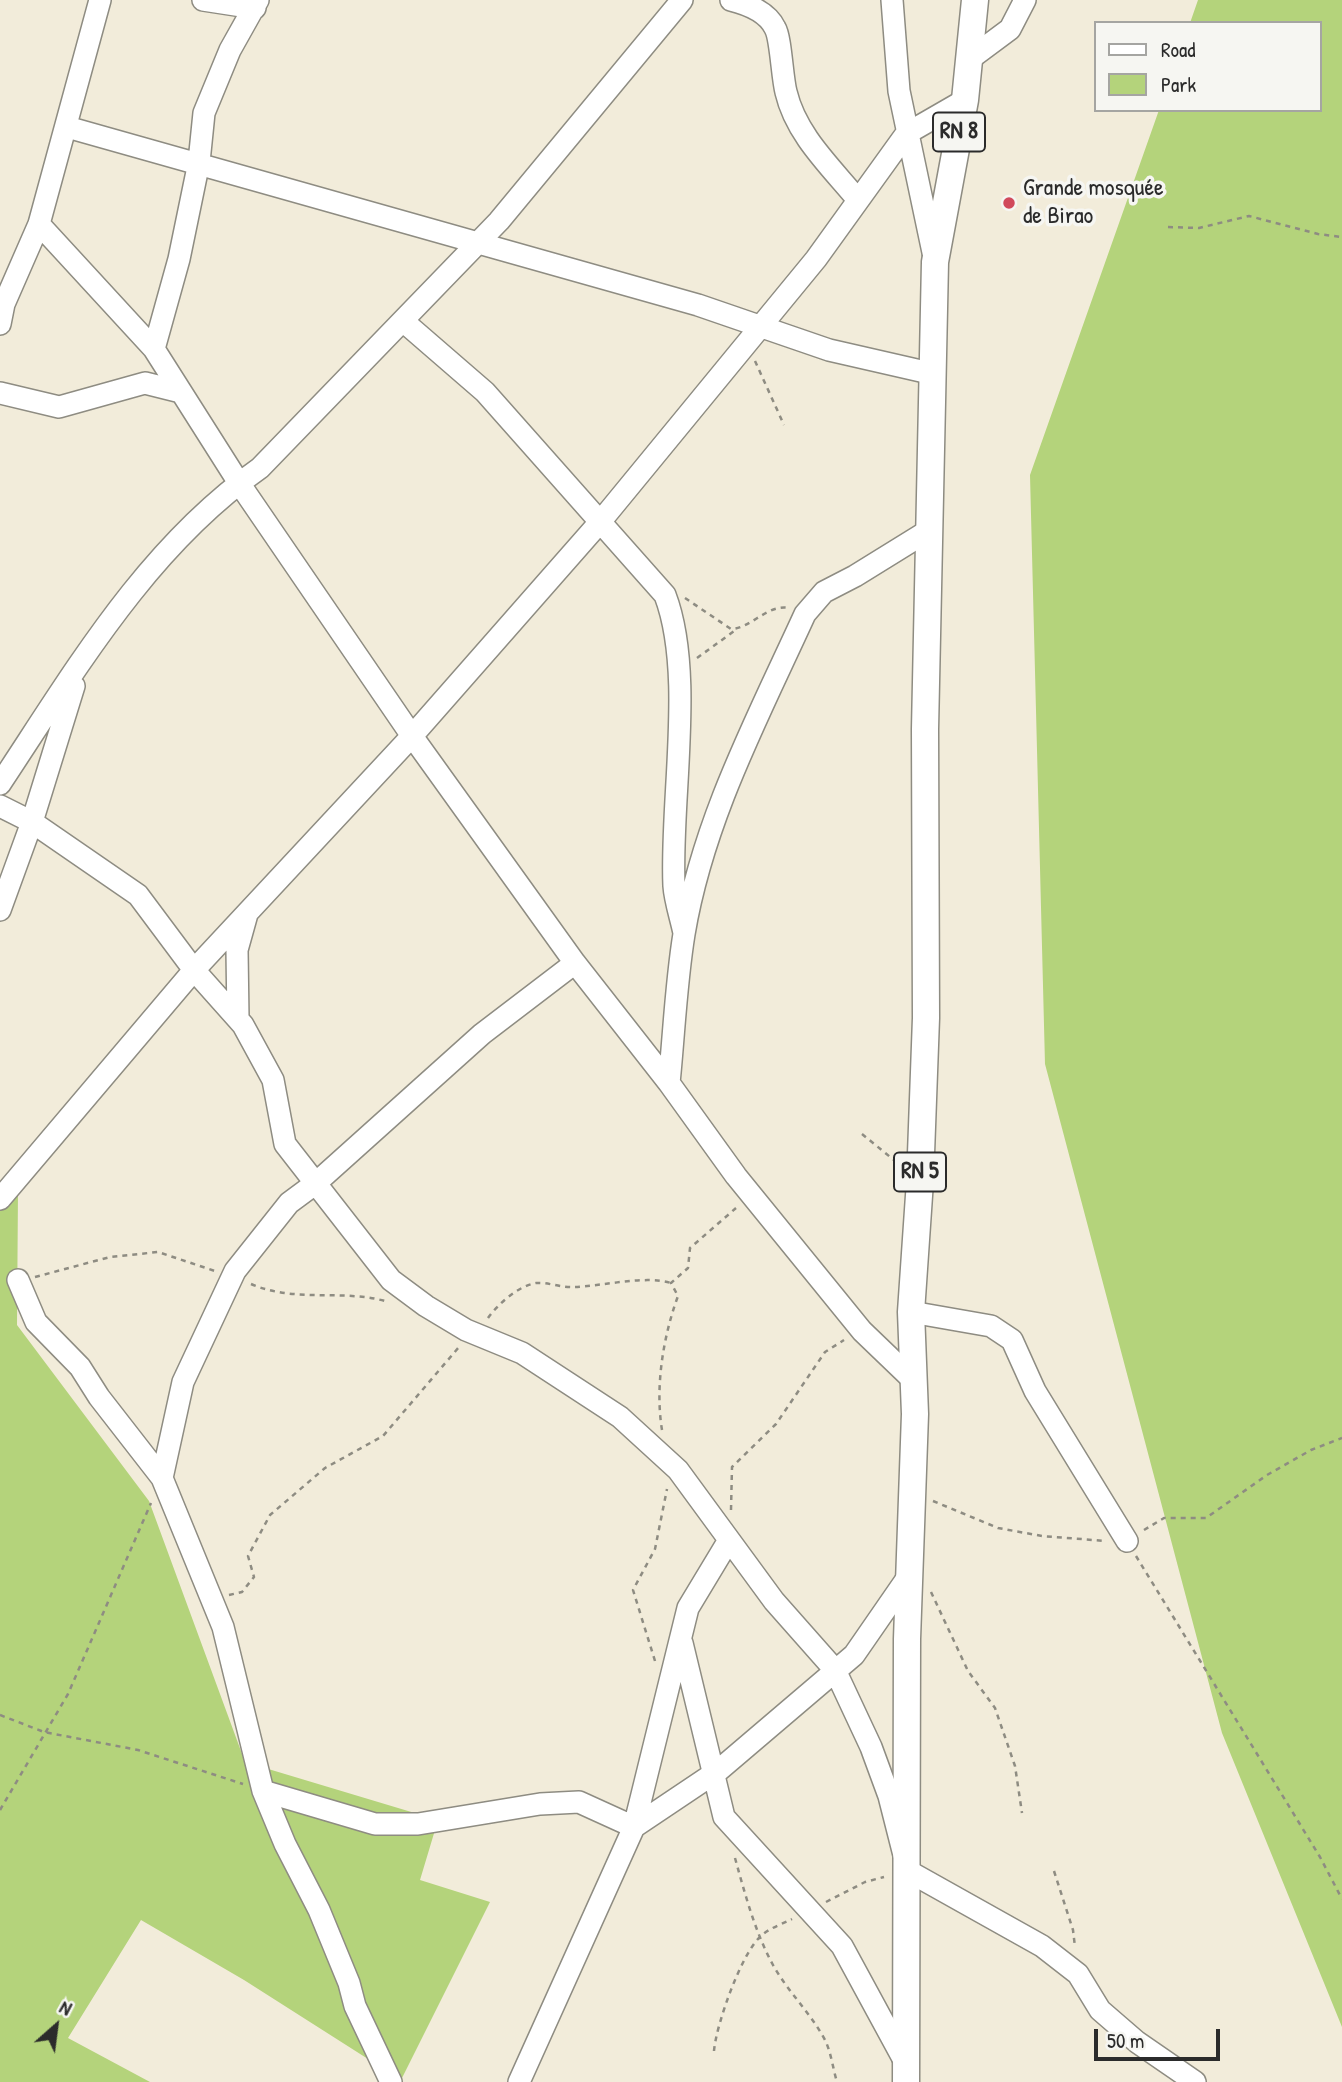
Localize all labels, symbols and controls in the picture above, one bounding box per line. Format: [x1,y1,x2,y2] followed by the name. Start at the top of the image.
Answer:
[1094,21,1321,112] legend
[1161,35,1195,64] text: Road
[1161,70,1196,99] text: Park
[933,113,985,152] road number: RN 8
[1023,175,1163,231] place label: Grande mosquée de Birao
[1001,195,1017,211] marker: Grande mosquée de Birao
[894,1152,946,1191] road number: RN 5
[21,1991,91,2061] north arrow
[55,1994,76,2021] text: N
[1097,2016,1223,2060] scale bar
[1107,2026,1144,2055] text: 50 m

